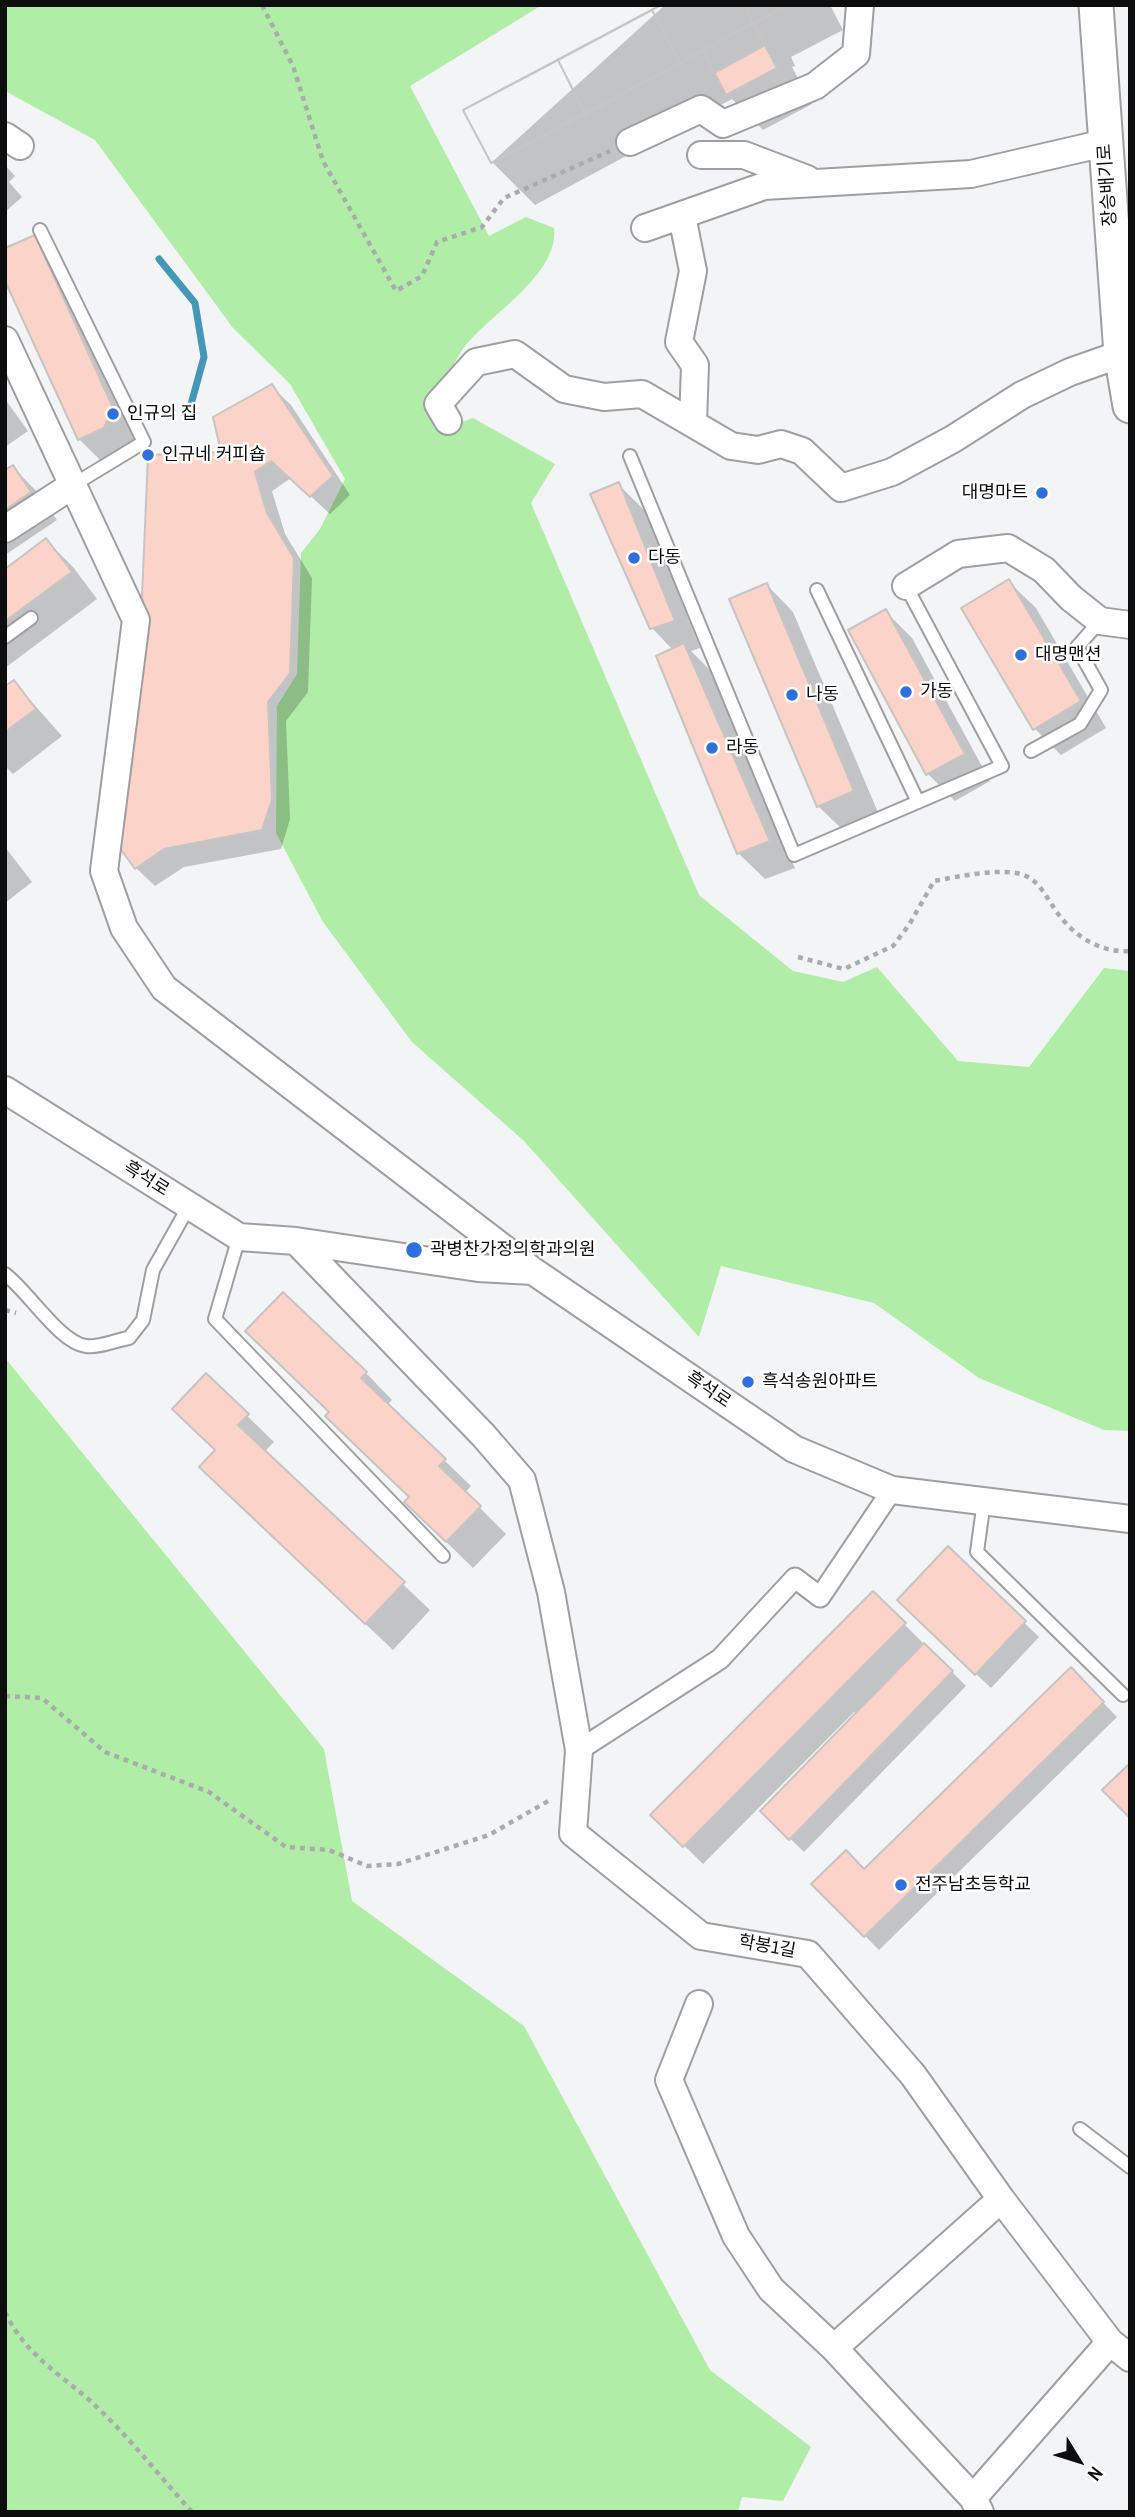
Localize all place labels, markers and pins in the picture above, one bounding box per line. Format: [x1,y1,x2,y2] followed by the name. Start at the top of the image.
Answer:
[127,403,197,425] place label: 인규의 집
[105,406,121,422] marker: 인규의 집
[162,444,265,466] place label: 인규네 커피숍
[140,447,156,463] marker: 인규네 커피숍
[962,482,1028,504] place label: 대명마트
[1034,485,1050,501] marker: 대명마트
[648,547,681,569] place label: 다동
[626,550,642,566] marker: 다동
[1035,644,1101,666] place label: 대명맨션
[1013,647,1029,663] marker: 대명맨션
[920,681,953,703] place label: 가동
[806,684,839,706] place label: 나동
[898,684,914,700] marker: 가동
[784,687,800,703] marker: 나동
[726,737,759,759] place label: 라동
[704,740,720,756] marker: 라동
[430,1239,596,1261] place label: 곽병찬가정의학과의원
[404,1240,424,1260] marker: 곽병찬가정의학과의원
[762,1371,878,1393] place label: 흑석송원아파트
[740,1374,756,1390] marker: 흑석송원아파트
[915,1874,1031,1896] place label: 전주남초등학교
[893,1877,909,1893] marker: 전주남초등학교

